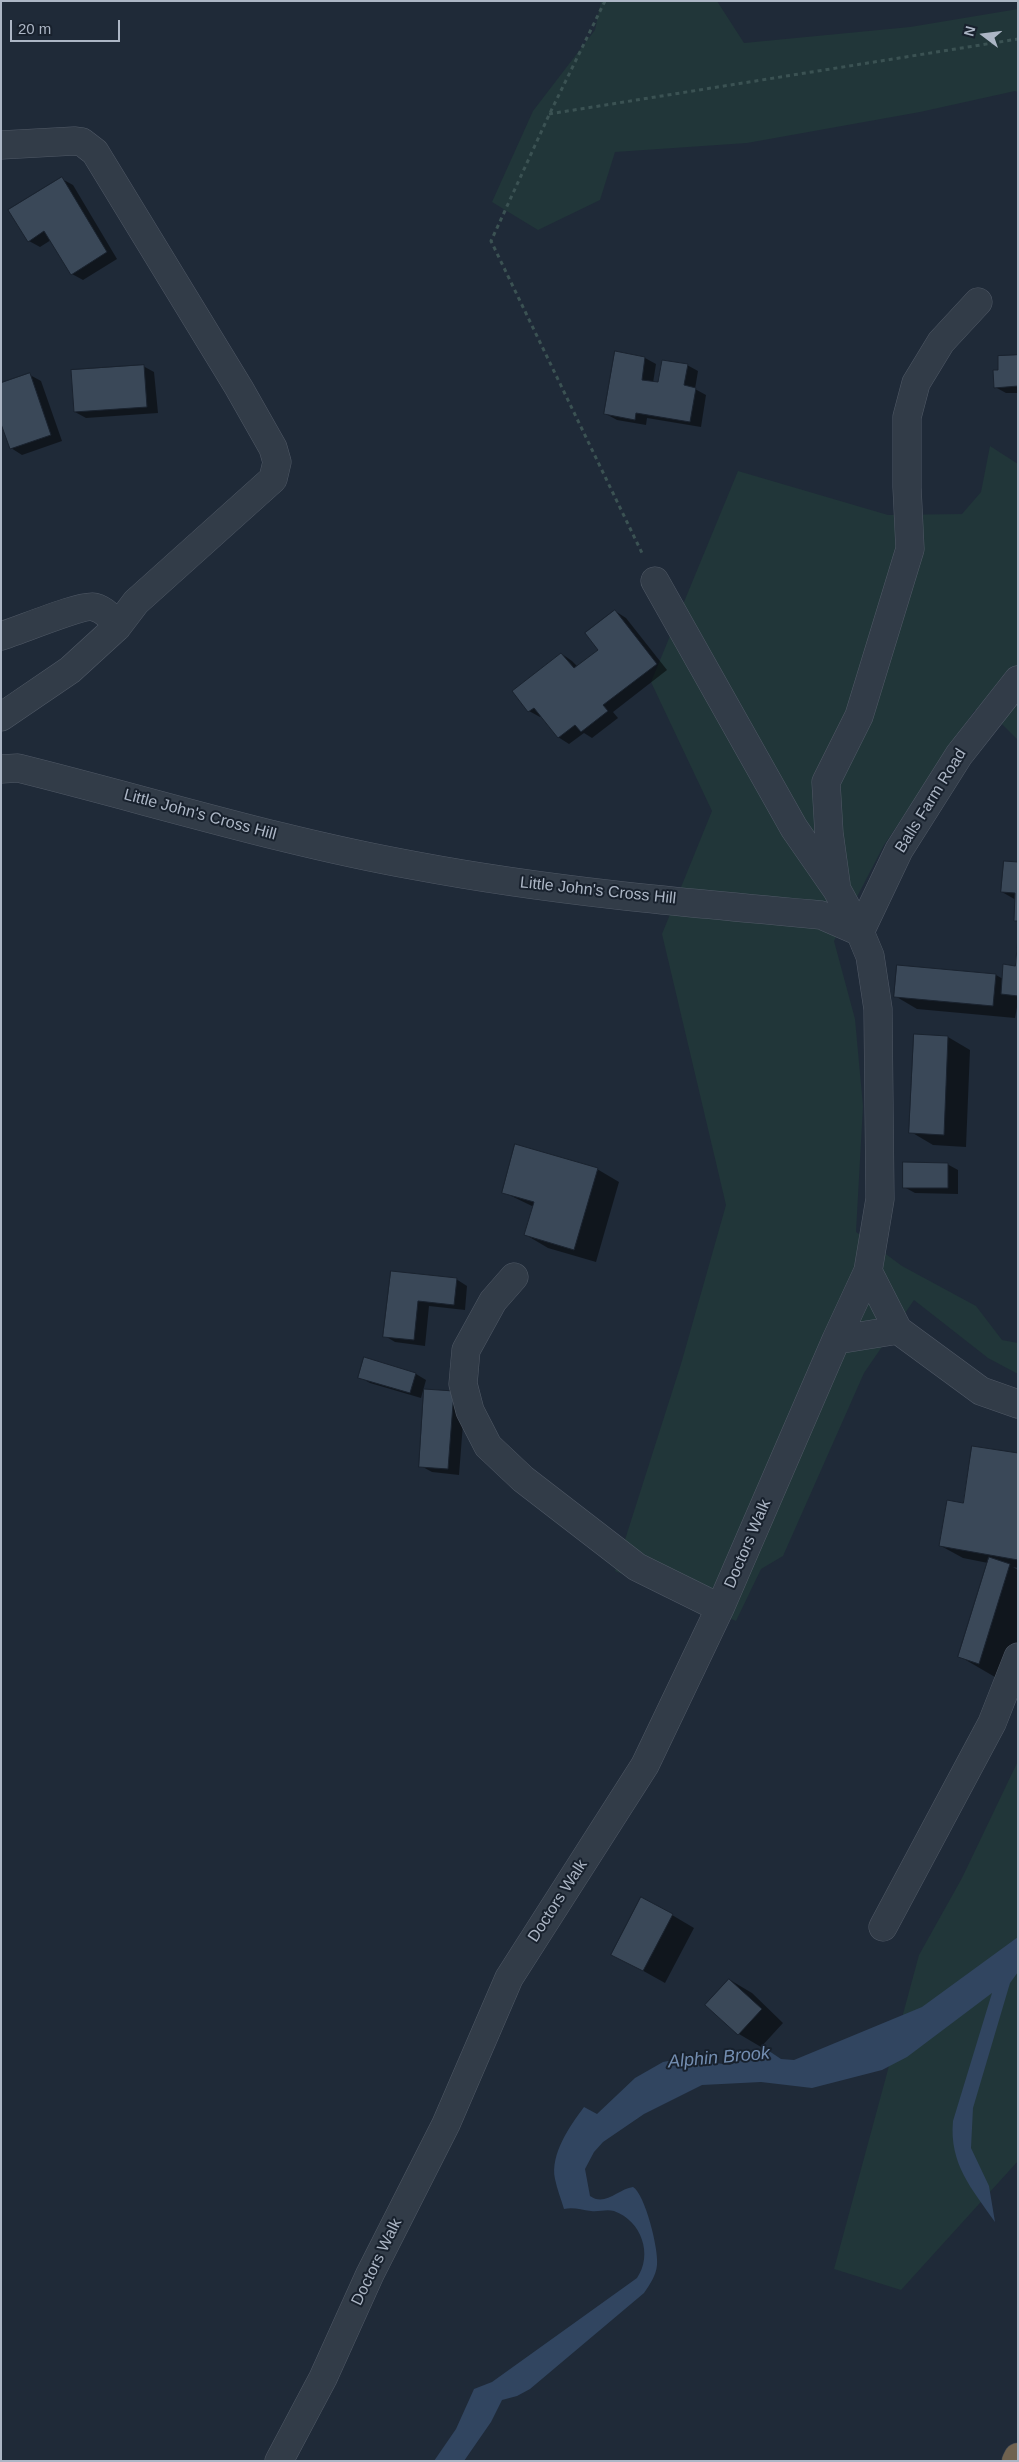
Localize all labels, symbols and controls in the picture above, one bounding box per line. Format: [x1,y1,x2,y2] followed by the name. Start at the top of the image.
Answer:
[12,10,122,42] scale bar
[959,10,1009,60] north arrow
[18,20,51,37] text: 20 m
[960,24,979,38] text: N
[891,745,971,857] street label: Balls Farm Road
[122,785,278,845] street label: Little John's Cross Hill
[519,873,677,909] street label: Little John's Cross Hill
[721,1497,775,1591] street label: Doctors Walk
[524,1856,592,1946] street label: Doctors Walk
[667,2043,771,2073] water label: Alphin Brook
[348,2215,406,2309] street label: Doctors Walk

